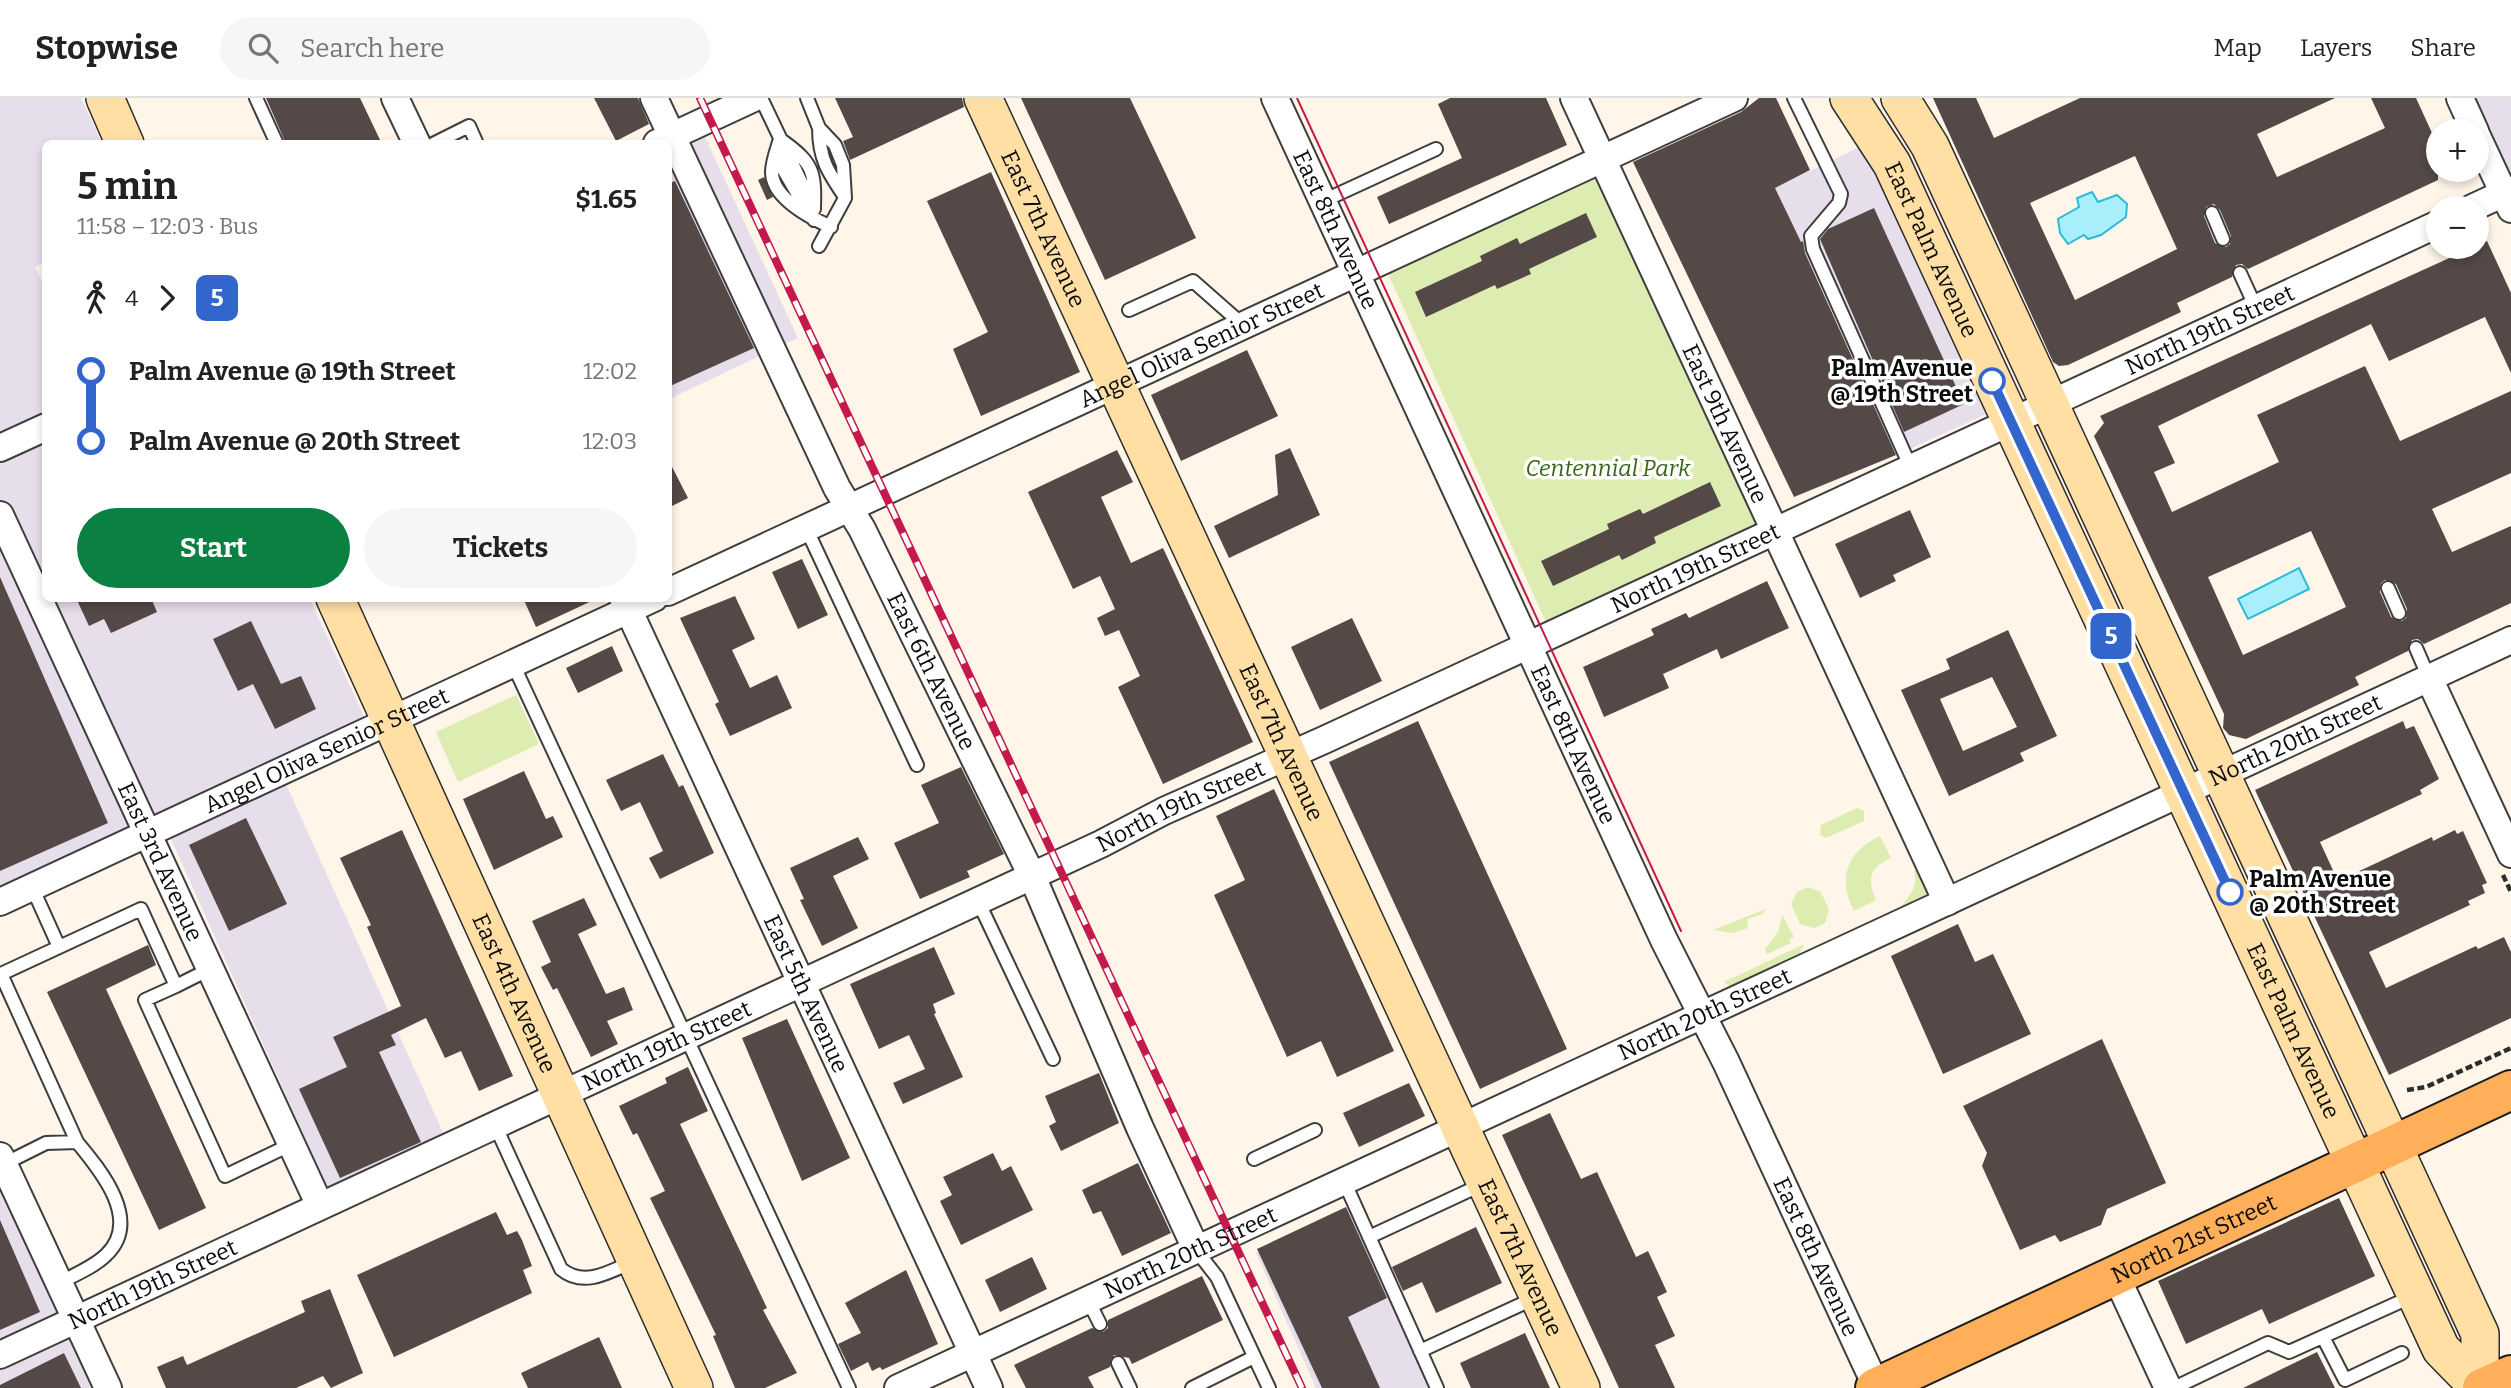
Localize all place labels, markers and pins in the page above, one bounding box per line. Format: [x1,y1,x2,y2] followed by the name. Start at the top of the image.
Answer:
[1830,354,1973,408] place label: Palm Avenue @ 19th Street
[1979,368,2005,394] marker: Palm Avenue @ 19th Street
[2249,865,2396,919] place label: Palm Avenue @ 20th Street
[2217,879,2243,905] marker: Palm Avenue @ 20th Street

